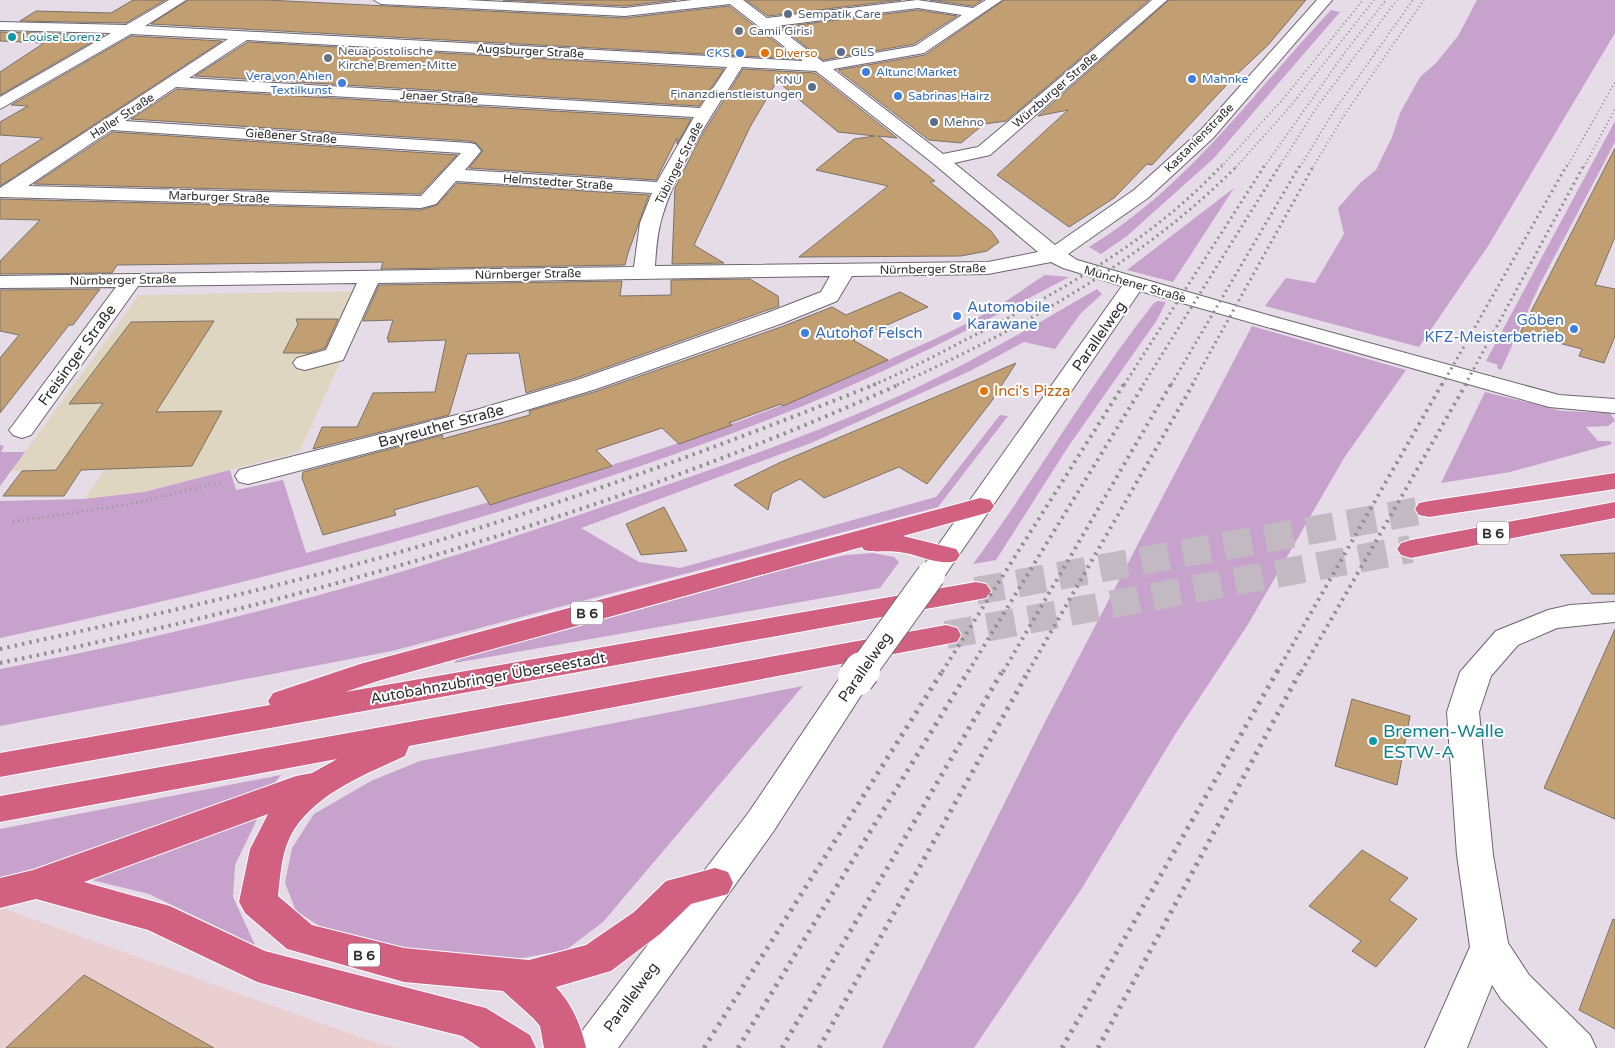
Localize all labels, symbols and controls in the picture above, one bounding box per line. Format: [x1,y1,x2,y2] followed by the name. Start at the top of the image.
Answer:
[798,7,881,21] place label: Sempatik Care
[782,8,794,20] marker: Sempatik Care
[749,24,813,38] place label: Camii Girisi
[733,25,745,37] marker: Camii Girisi
[22,30,101,44] place label: Louise Lorenz
[6,31,18,43] marker: Louise Lorenz
[476,41,584,61] street label: Augsburger Straße
[338,44,457,72] place label: Neuapostolische Kirche Bremen-Mitte
[851,45,874,59] place label: GLS
[706,46,730,60] place label: CKS
[775,46,818,60] place label: Diverso
[835,46,847,58] marker: GLS
[734,47,746,59] marker: CKS
[759,47,771,59] marker: Diverso
[1010,49,1101,131] street label: Würzburger Straße
[322,52,334,64] marker: Neuapostolische Kirche Bremen-Mitte
[876,65,958,79] place label: Altunc Market
[860,66,872,78] marker: Altunc Market
[246,69,332,97] place label: Vera von Ahlen Textilkunst
[1202,72,1248,86] place label: Mahnke
[670,73,802,101] place label: KNU Finanzdienstleistungen
[1186,73,1198,85] marker: Mahnke
[336,77,348,89] marker: Vera von Ahlen Textilkunst
[806,81,818,93] marker: KNU Finanzdienstleistungen
[400,88,479,106] street label: Jenaer Straße
[908,89,990,103] place label: Sabrinas Hairz
[87,90,157,142] street label: Haller Straße
[892,90,904,102] marker: Sabrinas Hairz
[1162,100,1237,175] street label: Kastanienstraße
[944,115,984,129] place label: Mehno
[928,116,940,128] marker: Mehno
[652,119,706,207] street label: Tübinger Straße
[245,126,338,146] street label: Gießener Straße
[502,171,614,193] street label: Helmstedter Straße
[168,188,270,206] street label: Marburger Straße
[880,261,987,277] street label: Nürnberger Straße
[1082,263,1188,305] street label: Münchener Straße
[475,266,582,282] street label: Nürnberger Straße
[70,272,177,288] street label: Nürnberger Straße
[1068,297,1130,375] street label: Parallelweg
[967,298,1050,333] place label: Automobile Karawane
[34,301,120,409] street label: Freisinger Straße
[951,310,963,322] marker: Automobile Karawane
[1425,311,1564,346] place label: Göben KFZ-Meisterbetrieb
[1568,323,1580,335] marker: Göben KFZ-Meisterbetrieb
[815,324,923,342] place label: Autohof Felsch
[799,327,811,339] marker: Autohof Felsch
[994,382,1071,400] place label: Inci's Pizza
[978,385,990,397] marker: Inci's Pizza
[376,401,506,451] street label: Bayreuther Straße
[1477,522,1509,544] road number: B 6
[571,602,603,624] road number: B 6
[834,628,896,706] street label: Parallelweg
[369,648,607,708] street label: Autobahnzubringer Überseestadt
[1383,720,1504,763] place label: Bremen-Walle ESTW-A
[1367,735,1379,747] marker: Bremen-Walle ESTW-A
[348,944,380,966] road number: B 6
[600,959,662,1035] street label: Parallelweg

